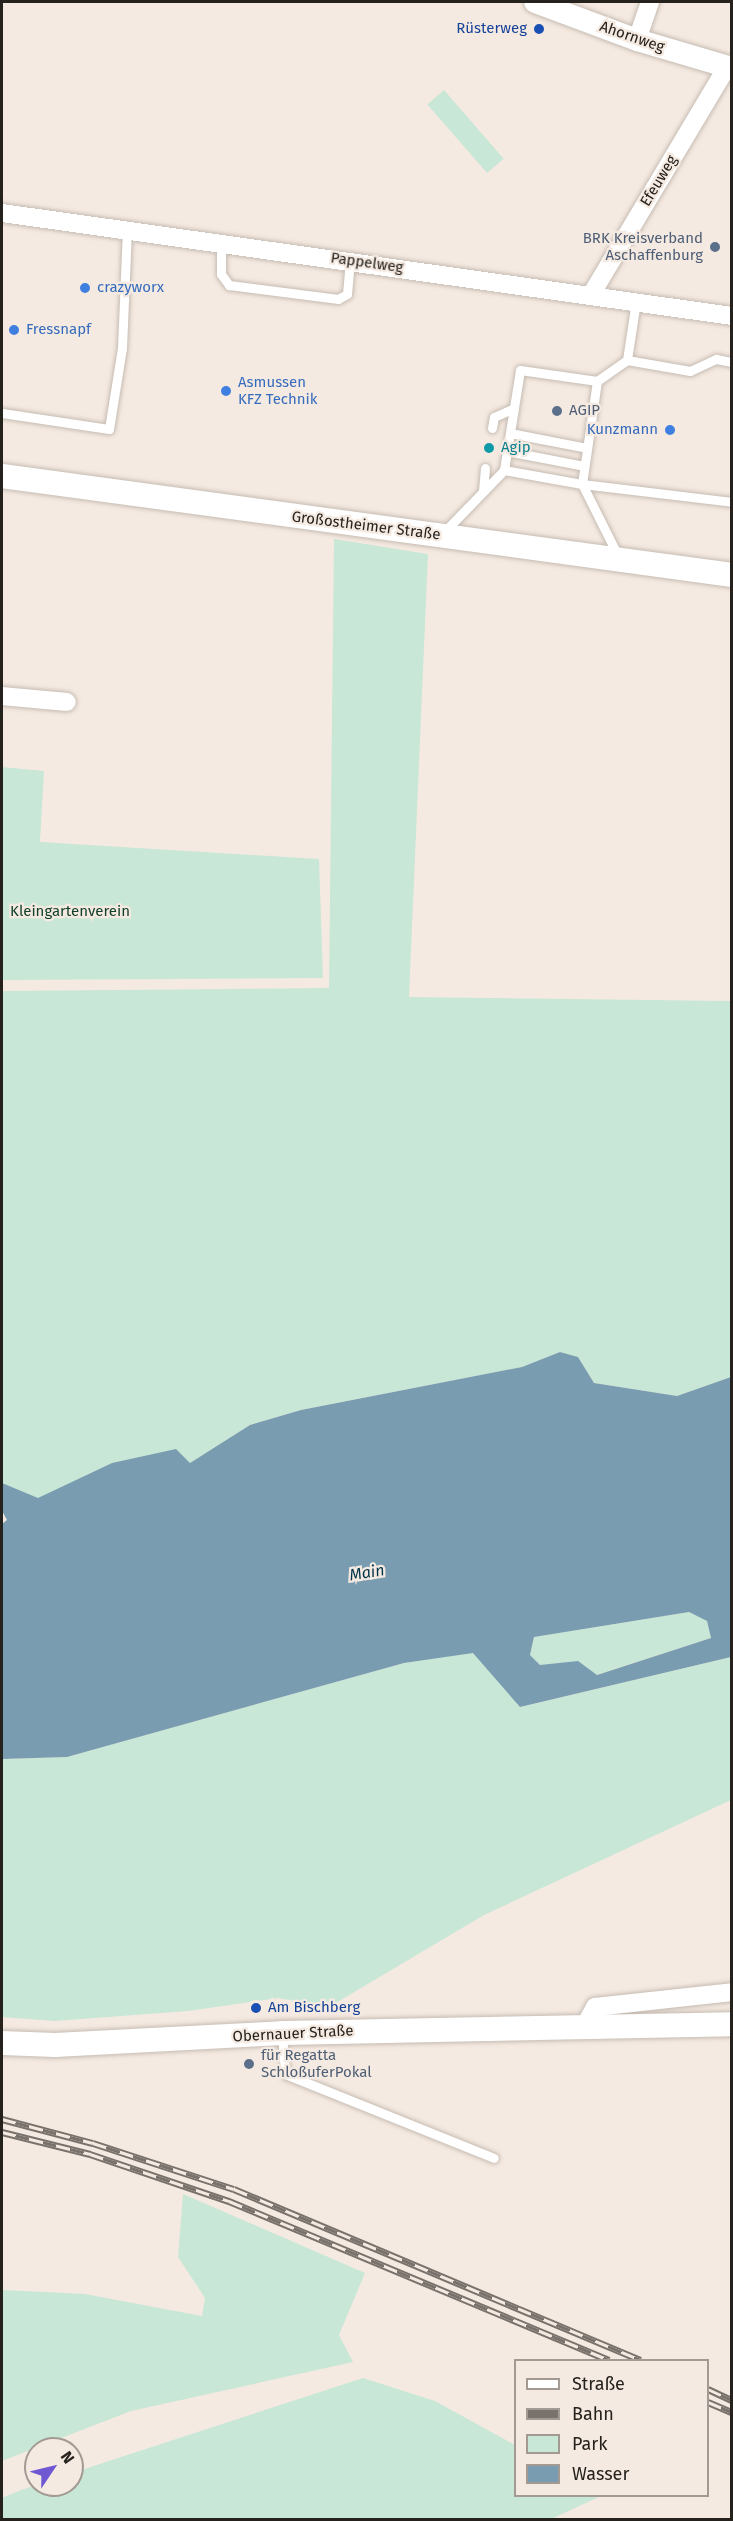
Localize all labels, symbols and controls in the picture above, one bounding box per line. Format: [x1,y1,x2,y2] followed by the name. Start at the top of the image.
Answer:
[597,18,667,56] street label: Ahornweg
[456,20,527,38] place label: Rüsterweg
[532,22,546,36] marker: Rüsterweg
[637,152,681,210] street label: Efeuweg
[583,229,703,264] place label: BRK Kreisverband Aschaffenburg
[708,240,722,254] marker: BRK Kreisverband Aschaffenburg
[330,249,404,277] street label: Pappelweg
[97,279,164,297] place label: crazyworx
[78,281,92,295] marker: crazyworx
[26,321,91,339] place label: Fressnapf
[7,323,21,337] marker: Fressnapf
[238,373,317,408] place label: Asmussen KFZ Technik
[219,384,233,398] marker: Asmussen KFZ Technik
[569,402,600,420] place label: AGIP
[550,404,564,418] marker: AGIP
[587,421,658,439] place label: Kunzmann
[663,423,677,437] marker: Kunzmann
[501,439,531,457] place label: Agip
[482,441,496,455] marker: Agip
[291,508,441,544] street label: Großostheimer Straße
[10,903,130,921] park label: Kleingartenverein
[348,1561,386,1585] water label: Main
[268,1999,360,2017] place label: Am Bischberg
[249,2001,263,2015] marker: Am Bischberg
[232,2022,354,2046] street label: Obernauer Straße
[261,2046,372,2081] place label: für Regatta SchloßuferPokal
[242,2057,256,2071] marker: für Regatta SchloßuferPokal
[514,2359,709,2497] legend
[572,2373,625,2395] text: Straße
[572,2403,614,2425] text: Bahn
[572,2433,607,2455] text: Park
[24,2437,84,2497] north arrow
[57,2448,78,2467] text: N
[572,2463,629,2485] text: Wasser

